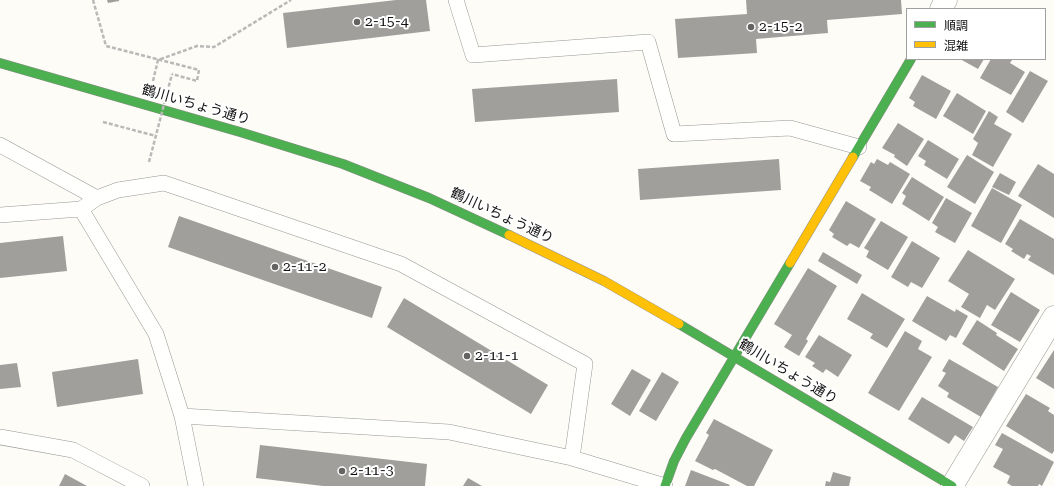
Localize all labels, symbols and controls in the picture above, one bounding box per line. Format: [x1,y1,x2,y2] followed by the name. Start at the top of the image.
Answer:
[906,8,1046,60] legend
[365,14,409,30] place label: 2-15-4
[352,17,362,27] marker: 2-15-4
[759,19,803,35] place label: 2-15-2
[944,19,968,33] text: 順調
[746,22,756,32] marker: 2-15-2
[944,39,968,53] text: 混雑
[140,81,252,129] street label: 鶴川いちょう通り
[448,185,556,247] street label: 鶴川いちょう通り
[283,259,327,275] place label: 2-11-2
[270,262,280,272] marker: 2-11-2
[736,336,840,408] street label: 鶴川いちょう通り
[475,348,519,364] place label: 2-11-1
[462,351,472,361] marker: 2-11-1
[350,463,394,479] place label: 2-11-3
[337,466,347,476] marker: 2-11-3

